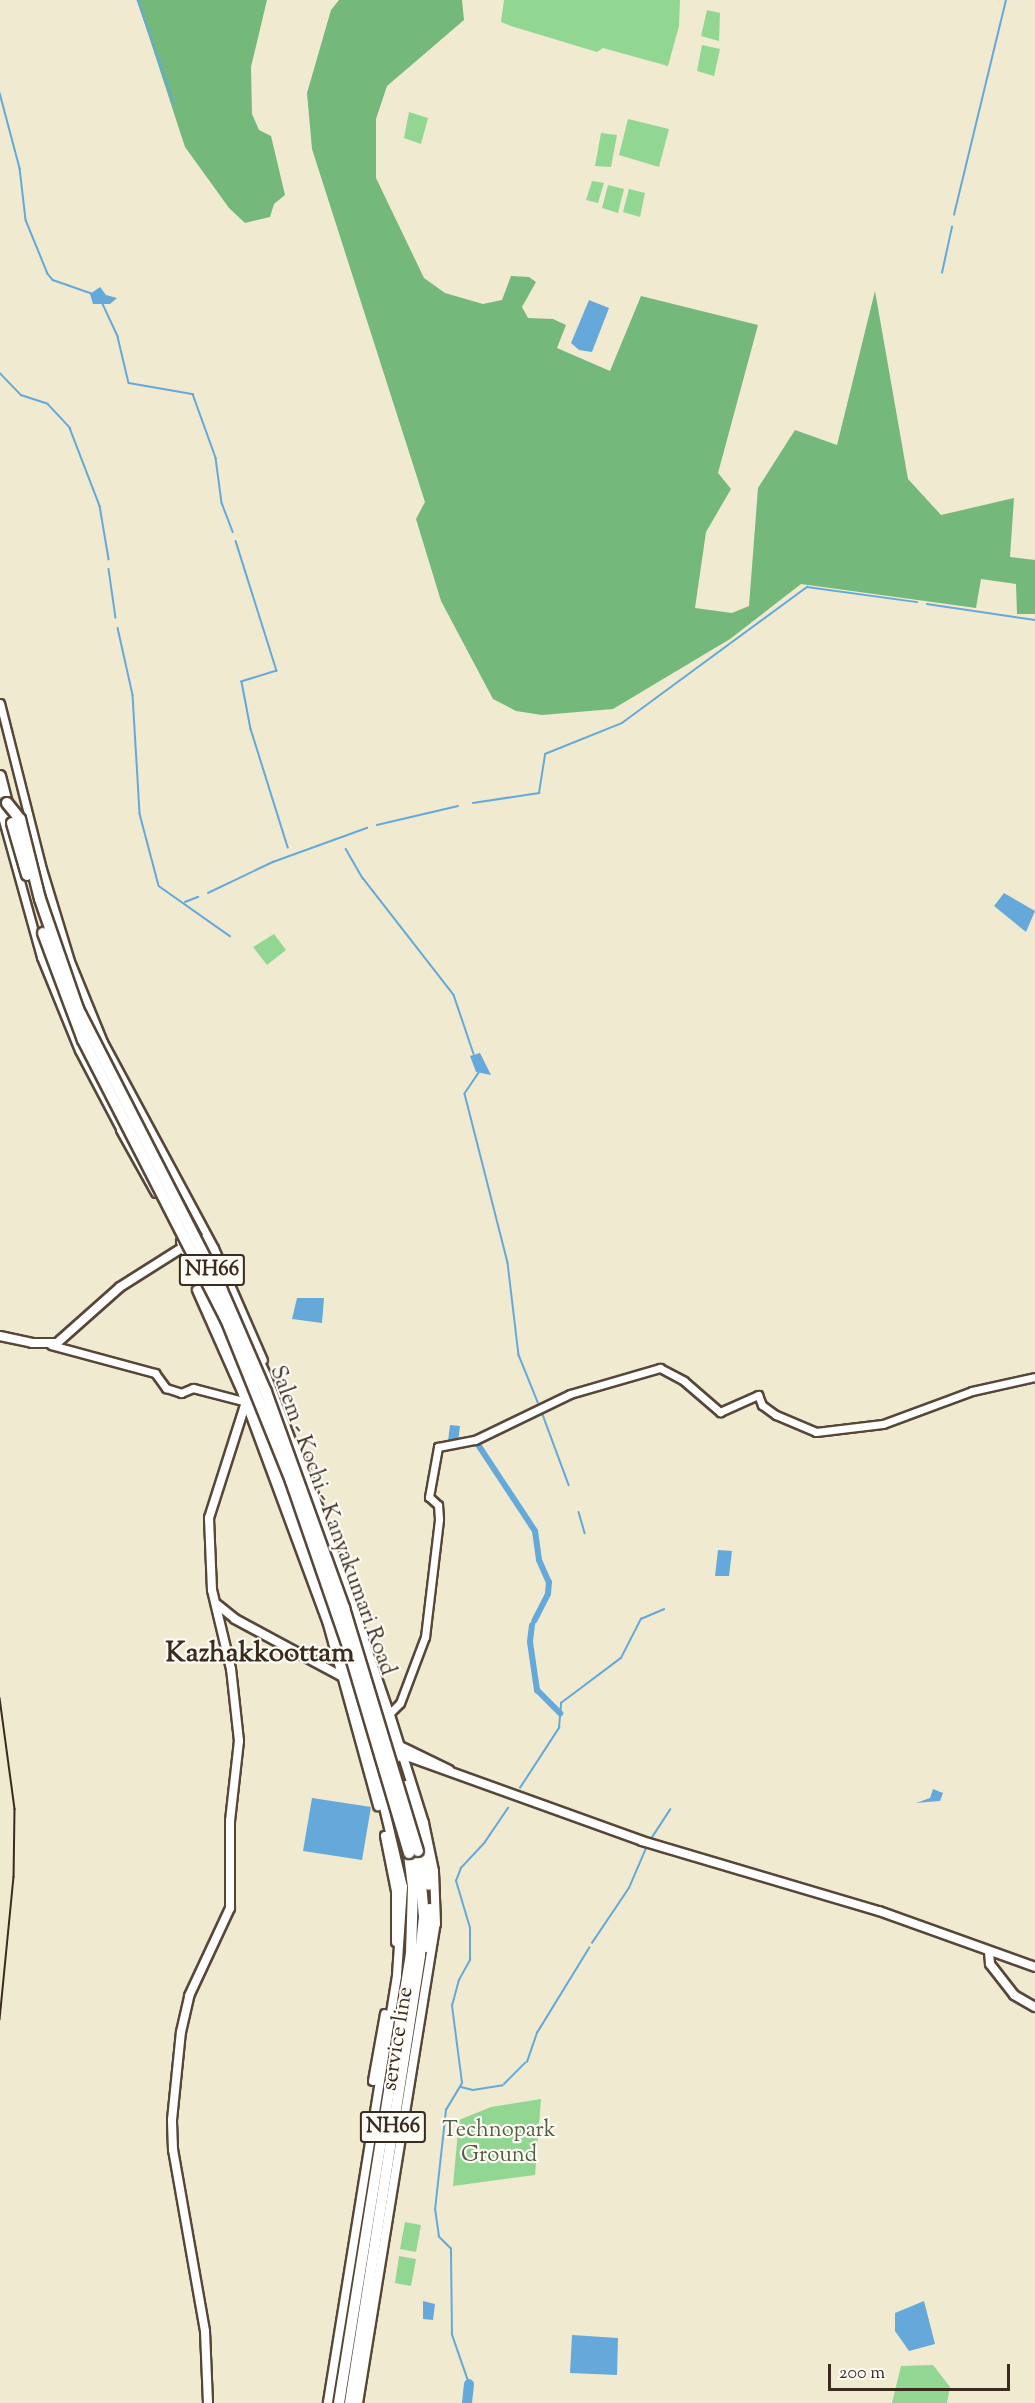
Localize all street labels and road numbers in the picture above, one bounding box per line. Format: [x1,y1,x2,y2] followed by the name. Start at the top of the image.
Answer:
[178,1252,246,1288] road number: NH66
[263,1362,399,1680] street label: Salem - Kochi - Kanyakumari Road
[378,1985,420,2093] street label: service line
[358,2109,428,2145] road number: NH66

